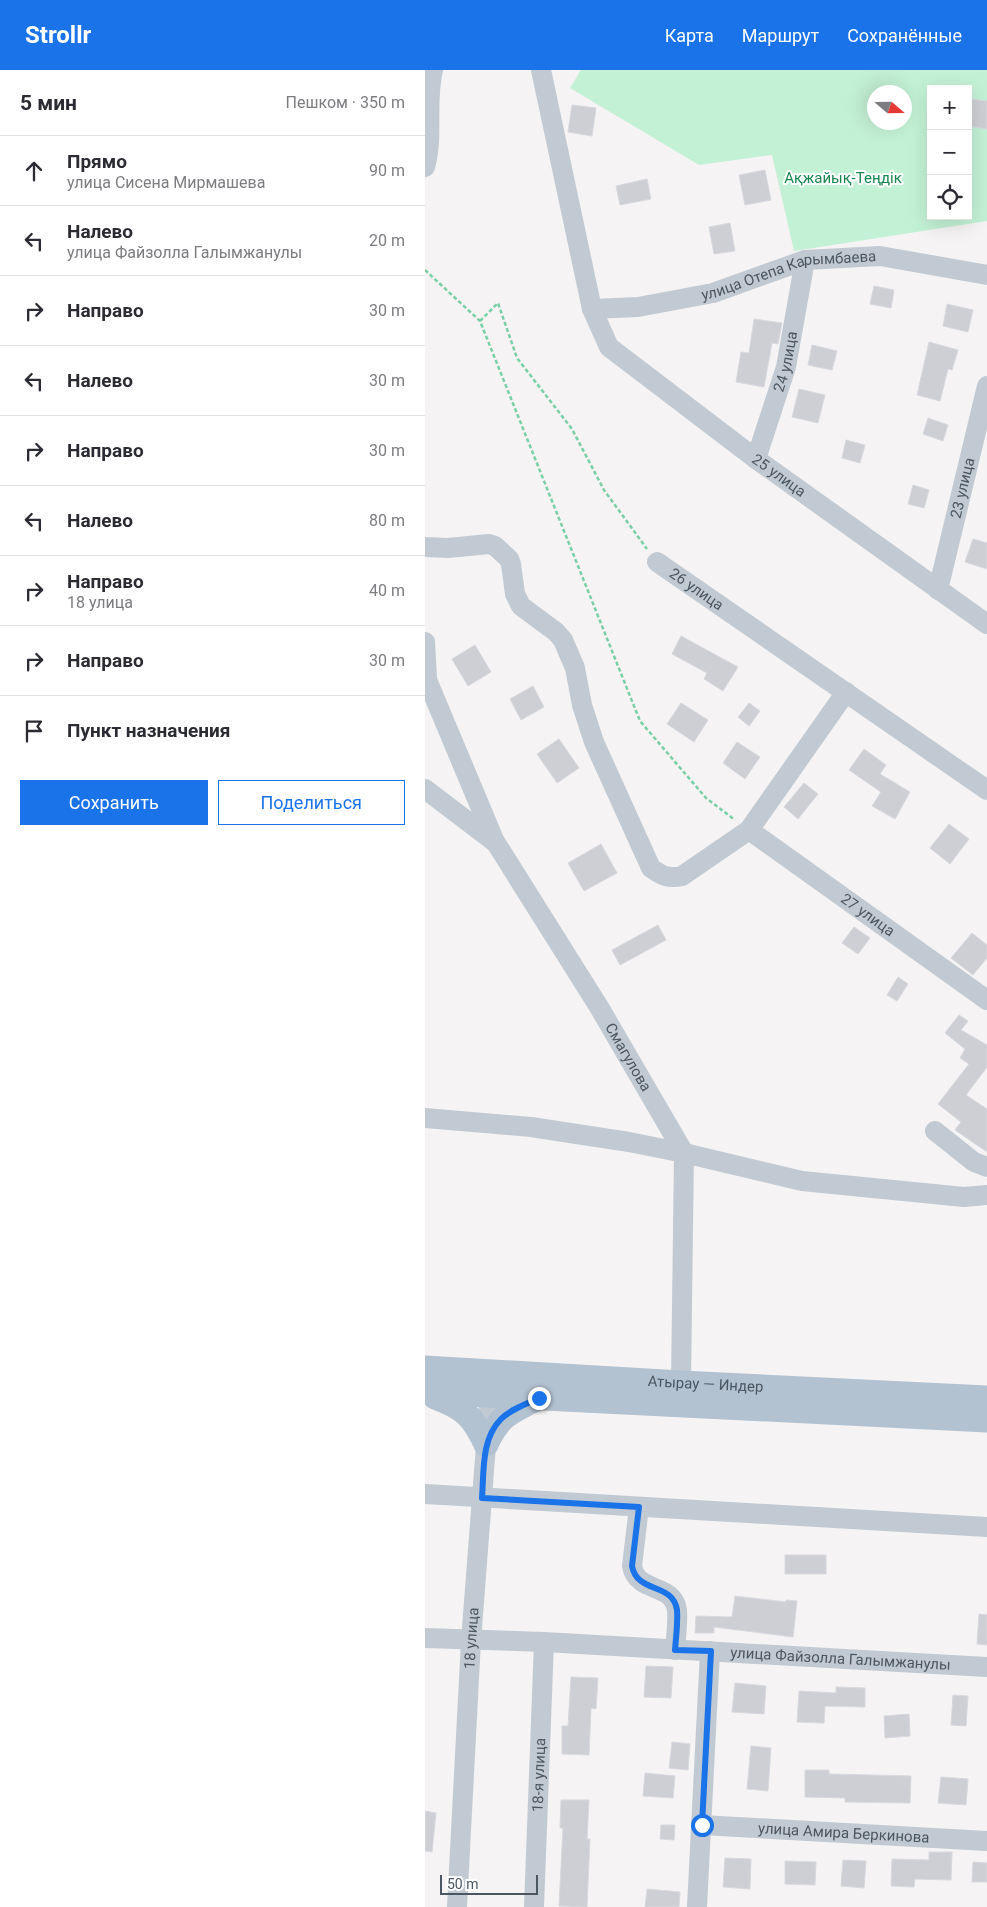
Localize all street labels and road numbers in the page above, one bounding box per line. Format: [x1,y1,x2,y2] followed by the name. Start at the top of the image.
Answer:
[700,247,877,304] street label: улица Отепа Карымбаева
[769,330,801,394] street label: 24 улица
[749,450,809,501] street label: 25 улица
[947,456,978,520] street label: 23 улица
[666,564,727,614] street label: 26 улица
[837,890,898,940] street label: 27 улица
[601,1020,655,1095] street label: Смагулова
[647,1372,764,1396] street label: Атырау — Индер
[461,1607,483,1670] street label: 18 улица
[730,1644,951,1674] street label: улица Файзолла Галымжанулы
[529,1738,549,1813] street label: 18-я улица
[758,1819,930,1847] street label: улица Амира Беркинова

